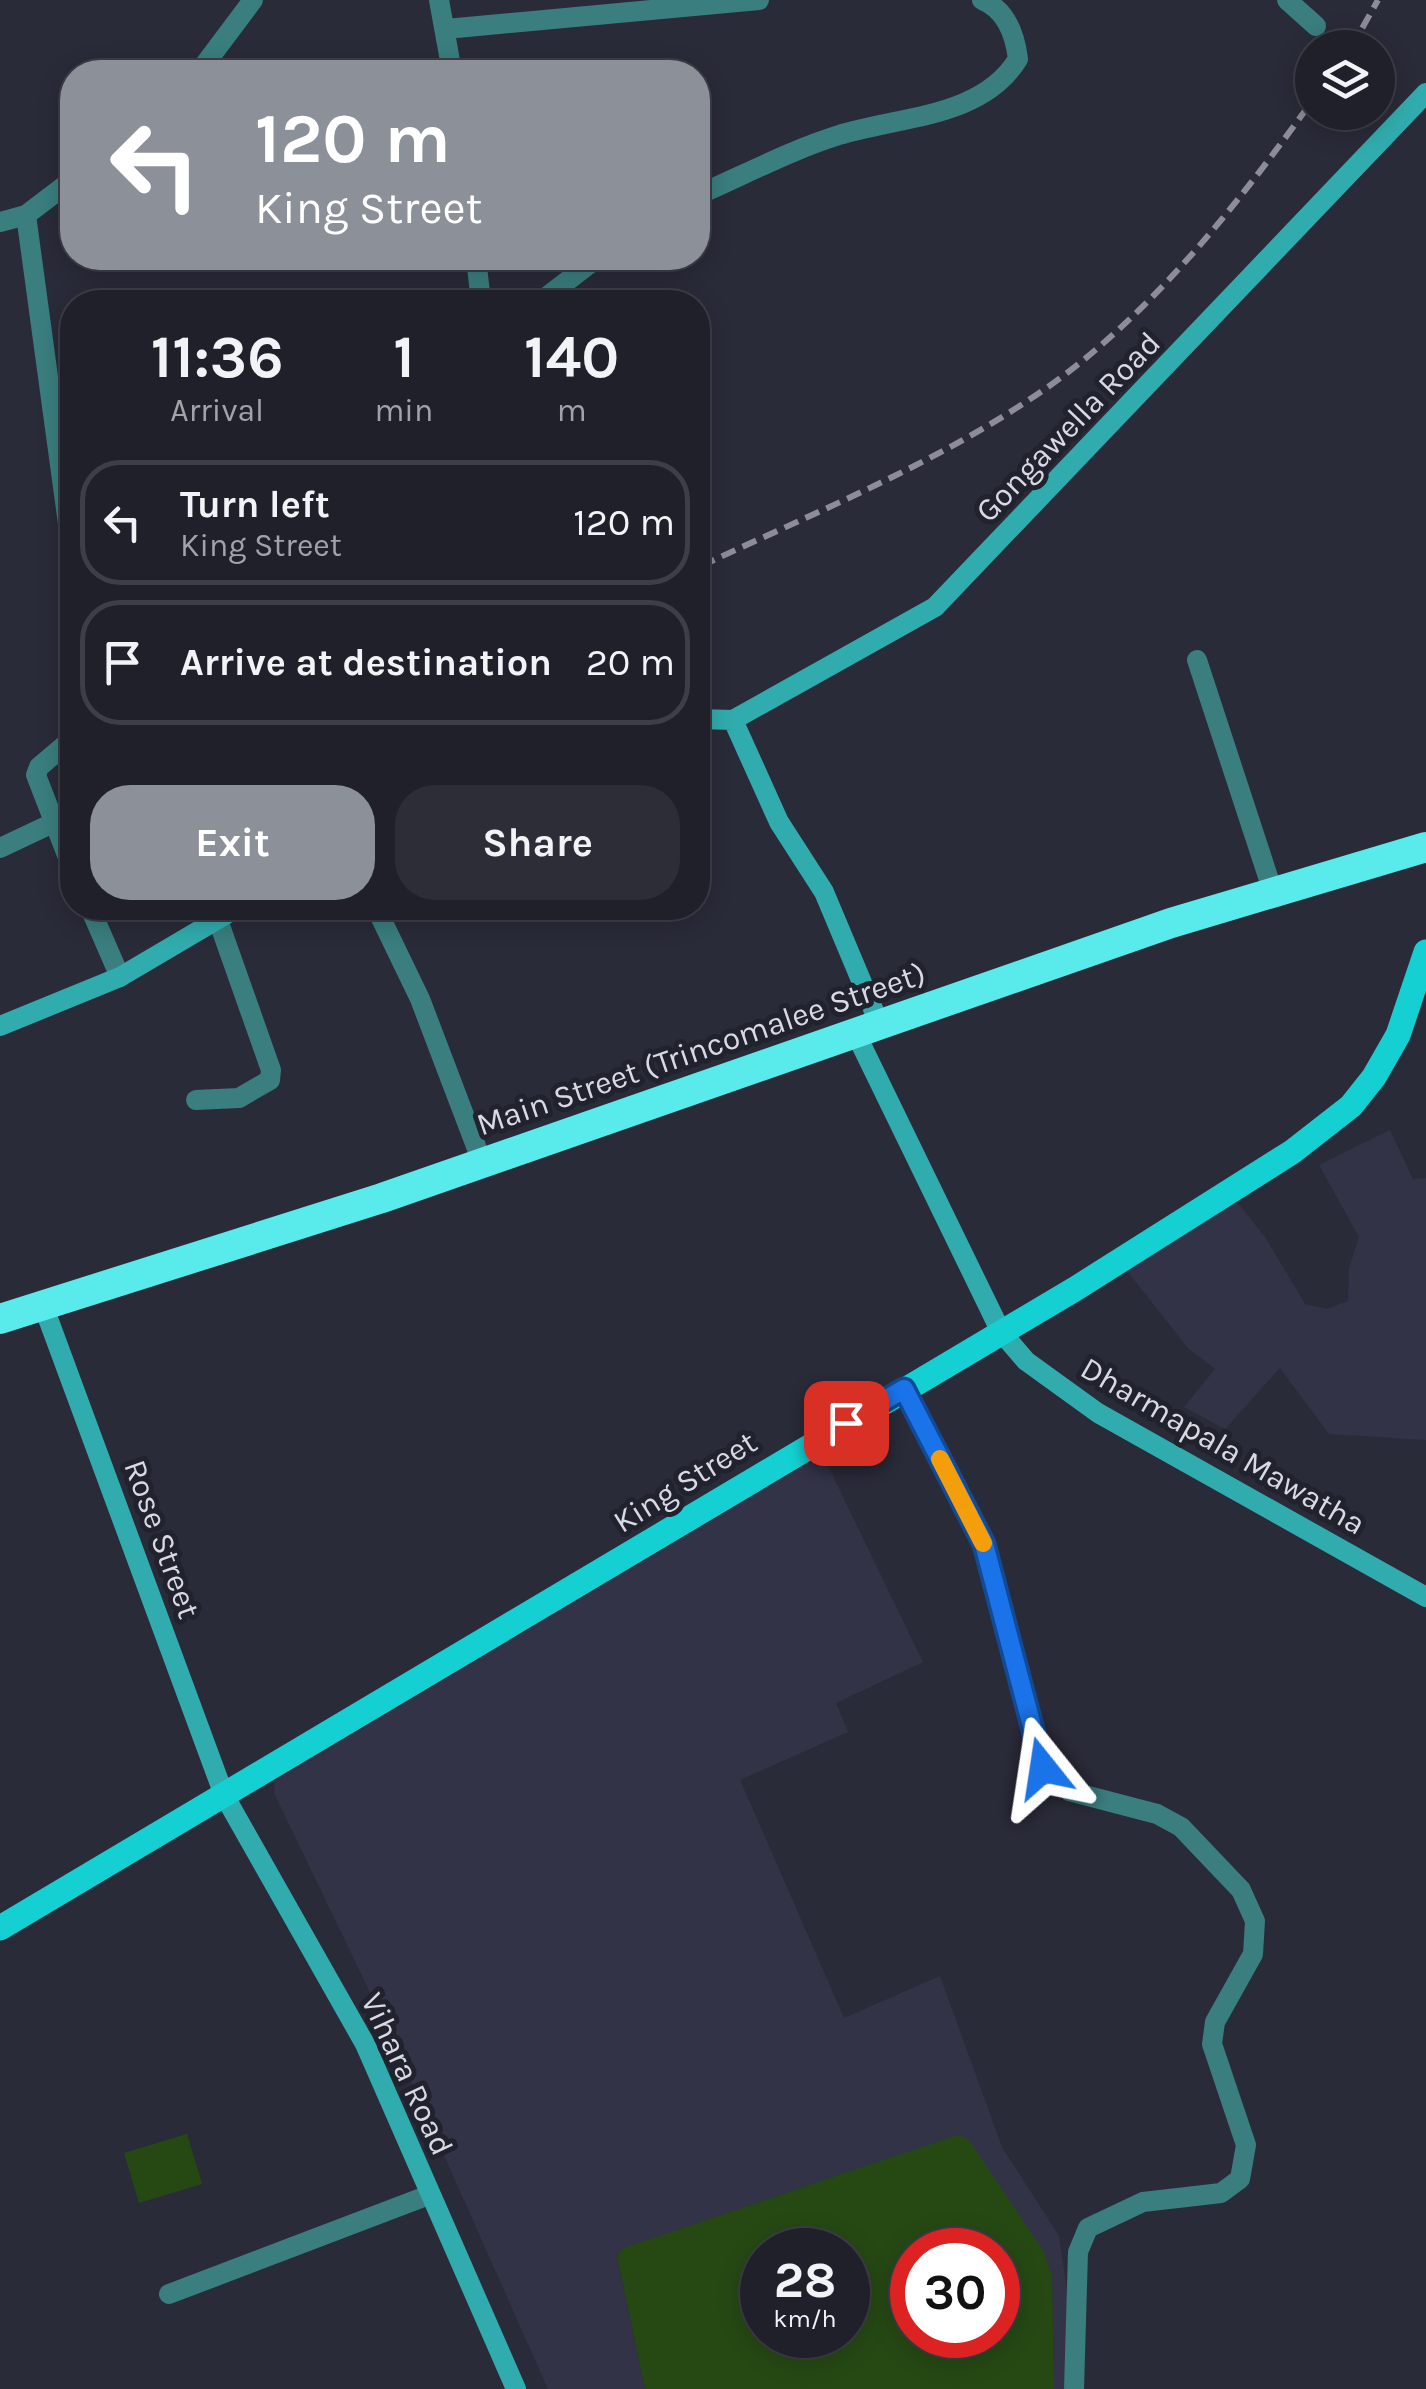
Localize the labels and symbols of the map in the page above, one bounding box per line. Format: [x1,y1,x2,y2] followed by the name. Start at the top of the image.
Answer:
[968,324,1168,530] street label: Gongawella Road
[472,955,930,1143] street label: Main Street (Trincomalee Street)
[1074,1349,1372,1543] street label: Dharmapala Mawatha
[804,1381,889,1466] pin
[607,1423,763,1541] street label: King Street
[116,1455,208,1623] street label: Rose Street
[991,1716,1095,1820] position arrow
[353,1987,461,2161] street label: Vihara Road
[890,2228,1020,2358] speed limit sign: 30

